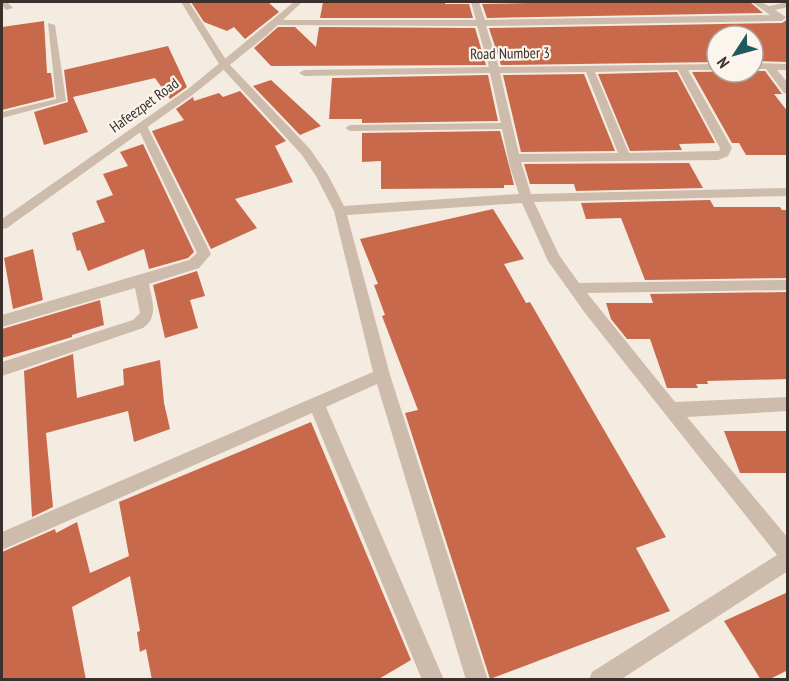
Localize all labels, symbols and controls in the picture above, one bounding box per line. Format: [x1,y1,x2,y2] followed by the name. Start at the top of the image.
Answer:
[705,24,765,84] north arrow
[470,43,550,63] street label: Road Number 3
[712,53,733,72] text: N
[106,74,182,136] street label: Hafeezpet Road

